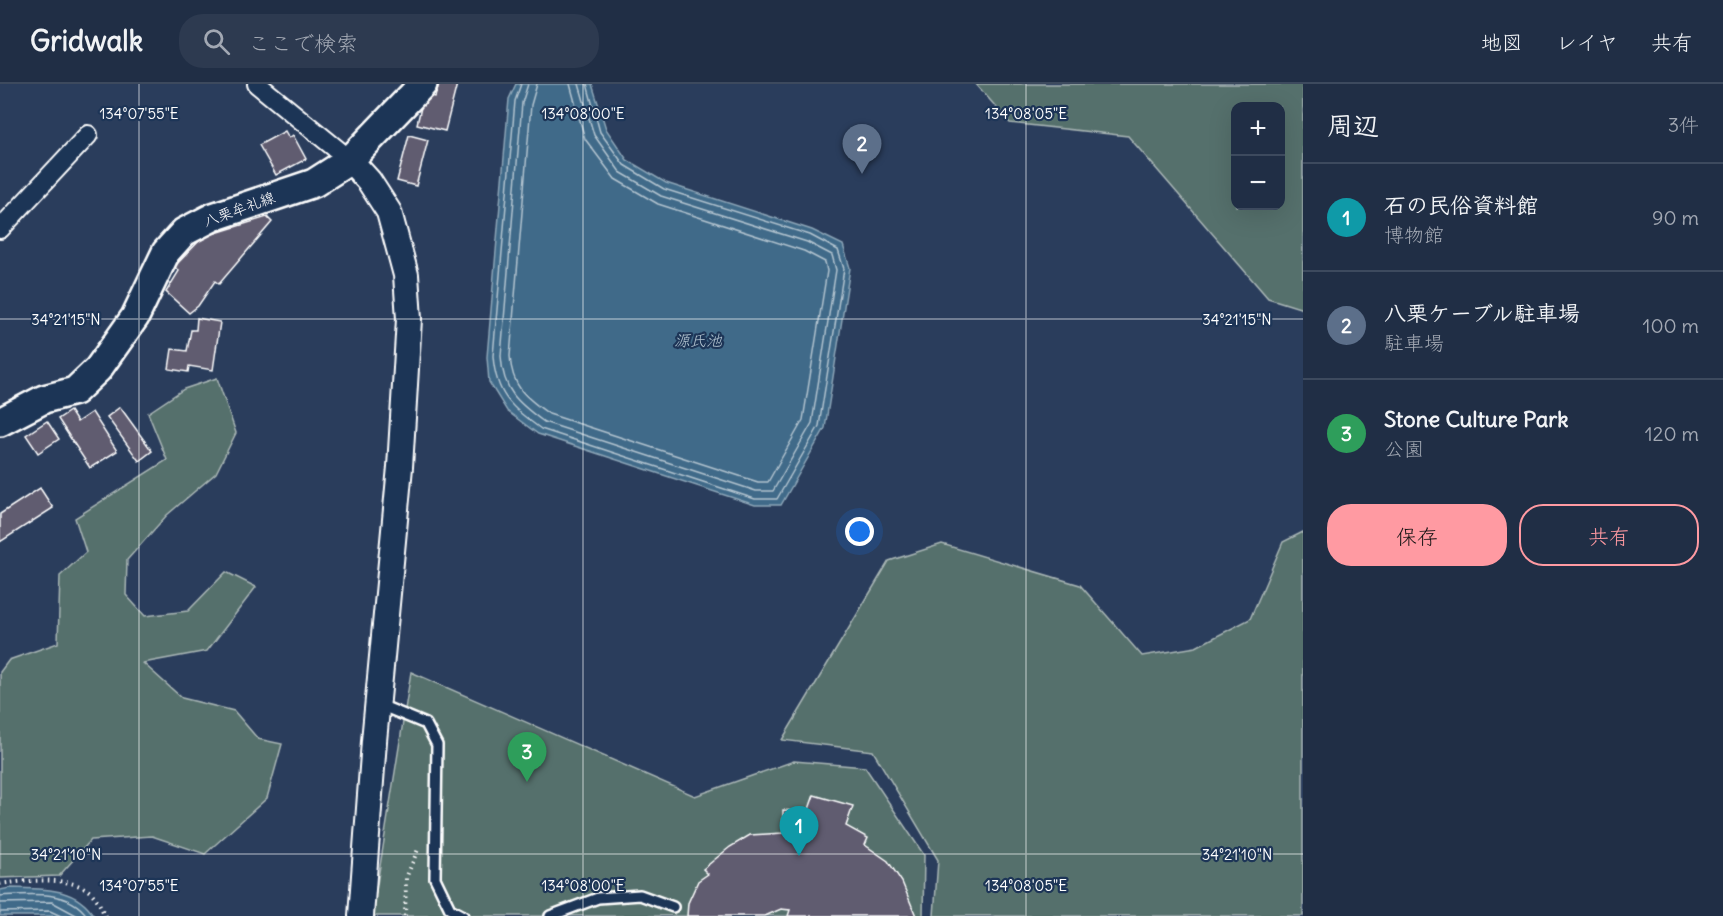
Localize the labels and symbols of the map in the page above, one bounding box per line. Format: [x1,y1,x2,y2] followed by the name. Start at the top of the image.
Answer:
[99,104,179,123] text: 134°07'55"E
[541,104,625,123] text: 134°08'00"E
[985,104,1067,123] text: 134°08'05"E
[842,124,882,174] pin: 2
[201,187,277,231] street label: 八栗牟礼線
[31,310,101,329] text: 34°21'15"N
[1202,310,1272,329] text: 34°21'15"N
[674,330,723,350] water label: 源氏池
[845,517,874,546] your location
[508,732,546,782] pin: 3
[780,806,818,856] pin: 1
[31,845,101,864] text: 34°21'10"N
[1202,845,1272,864] text: 34°21'10"N
[99,876,179,895] text: 134°07'55"E
[541,876,625,895] text: 134°08'00"E
[985,876,1067,895] text: 134°08'05"E

